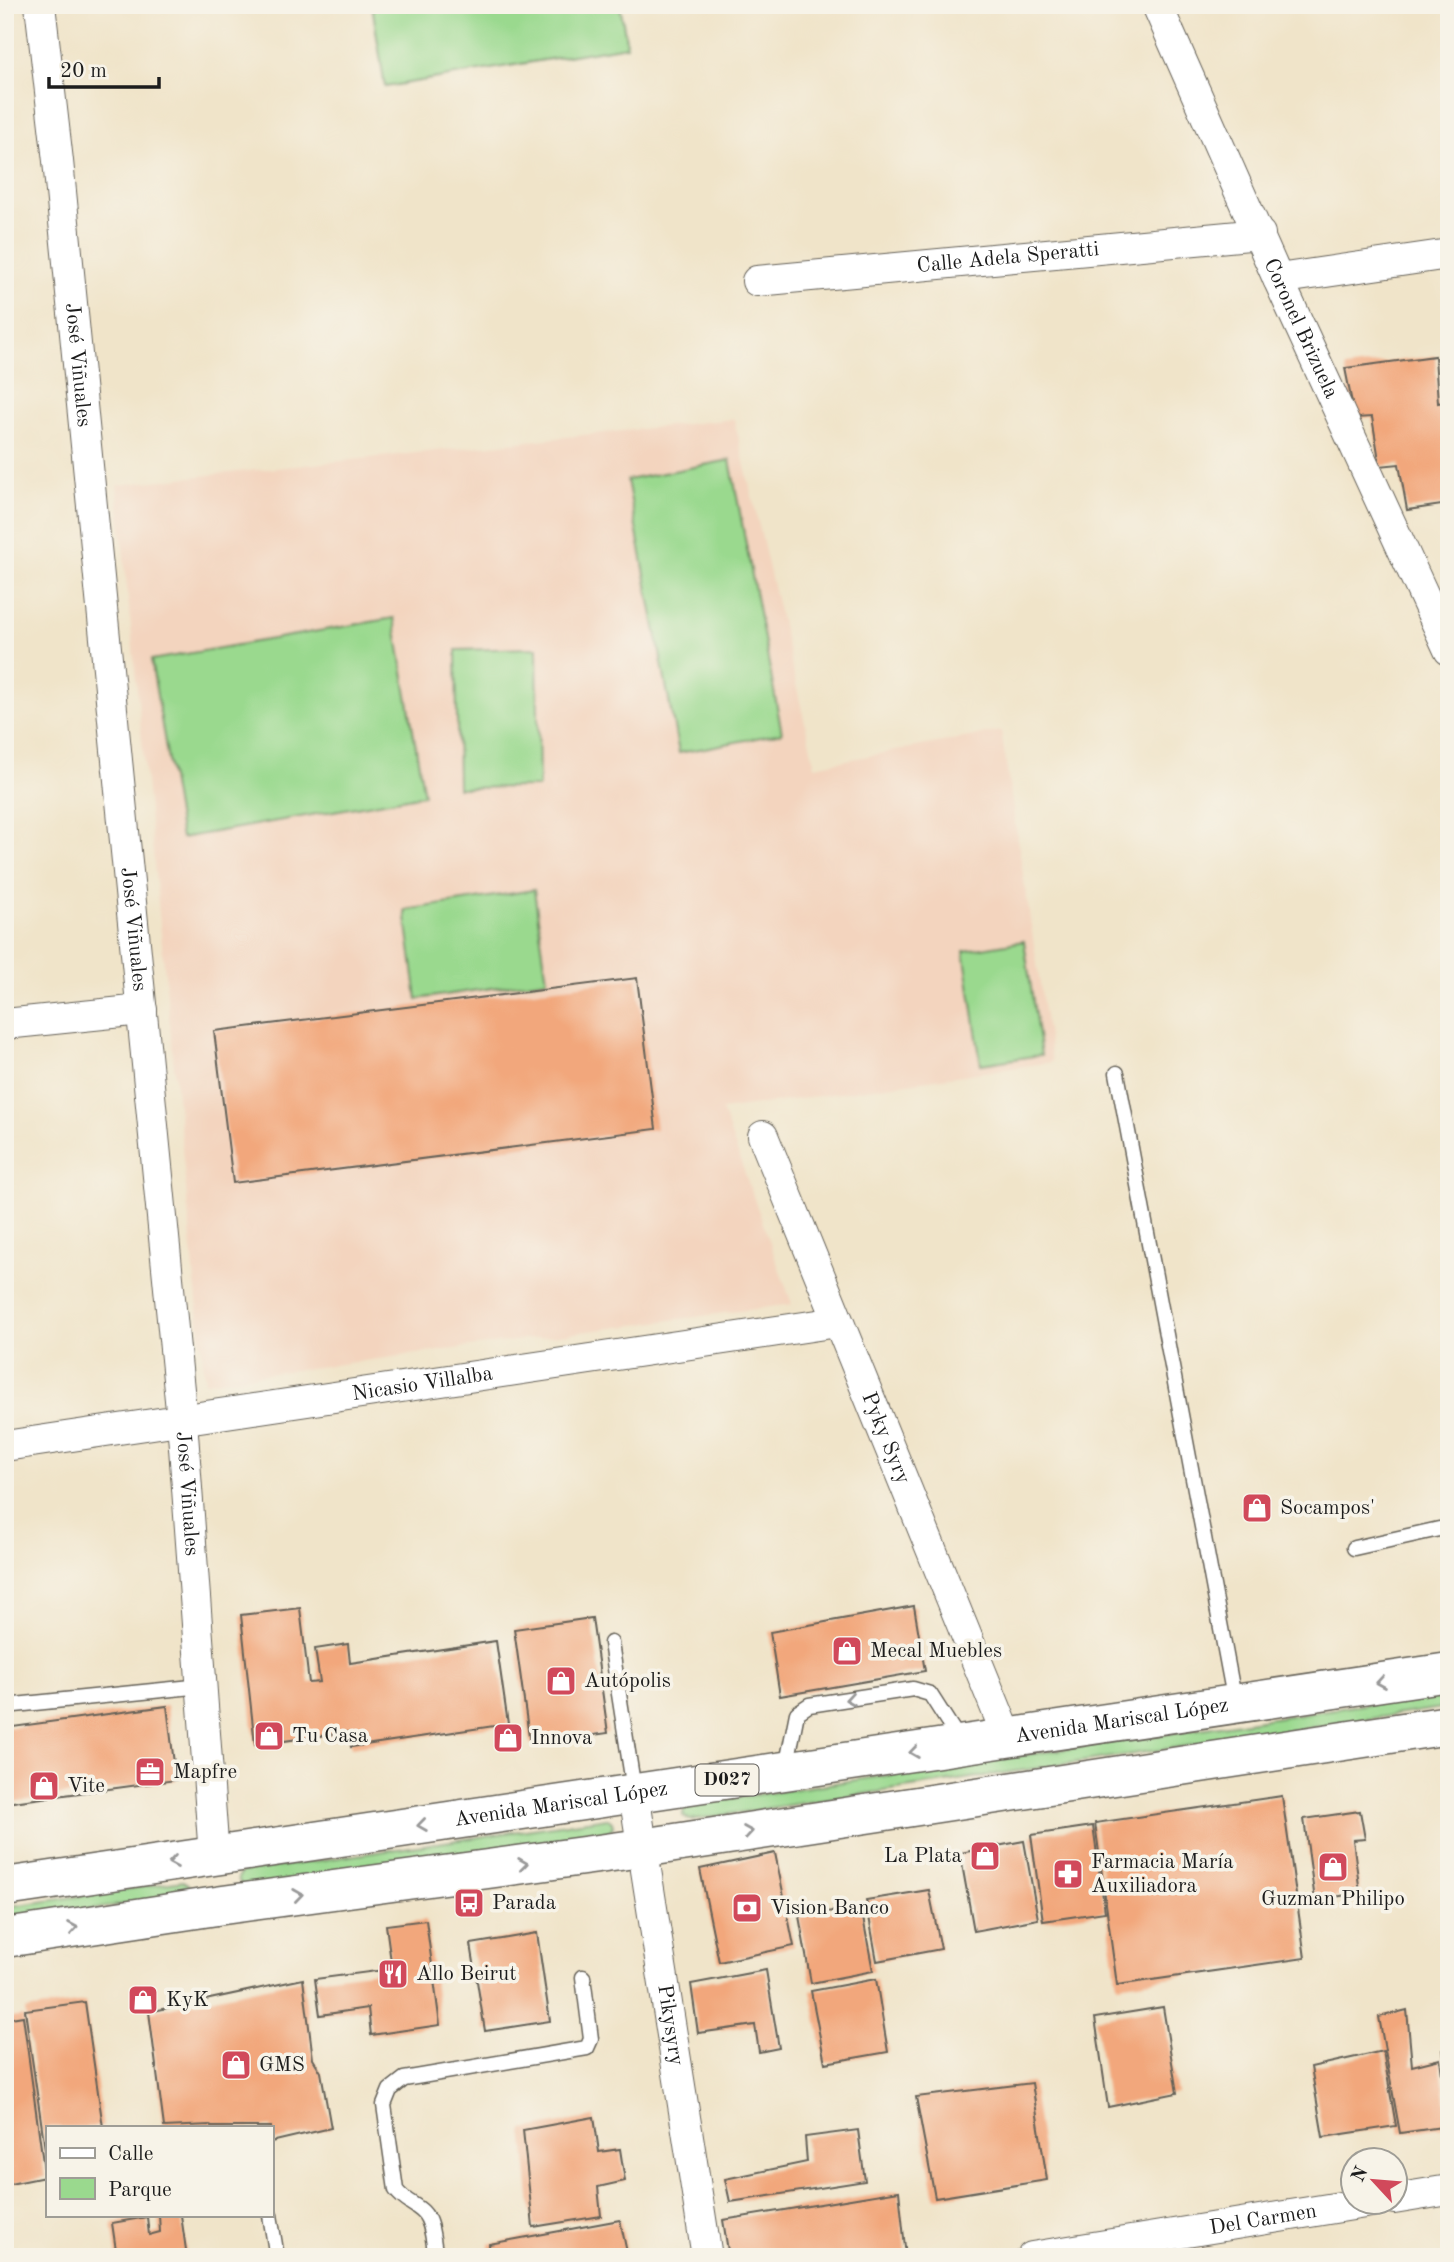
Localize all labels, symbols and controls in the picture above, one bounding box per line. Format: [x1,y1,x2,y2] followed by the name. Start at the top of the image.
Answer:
[49,46,159,90] scale bar
[60,61,107,82] text: 20 m
[916,239,1100,277] street label: Calle Adela Speratti
[1260,255,1342,401] street label: Coronel Brizuela
[62,302,95,428] street label: José Viñuales
[117,866,150,992] street label: José Viñuales
[351,1363,494,1405] street label: Nicasio Villalba
[858,1389,914,1487] street label: Pyky Syry
[172,1431,202,1557] street label: José Viñuales
[1240,1491,1274,1525] shop icon: Socampos'
[1280,1498,1375,1519] place label: Socampos'
[830,1634,864,1668] shop icon: Mecal Muebles
[870,1641,1002,1662] place label: Mecal Muebles
[544,1664,578,1698] shop icon: Autópolis
[584,1671,671,1692] place label: Autópolis
[1375,1674,1387,1689] one-way arrow
[845,1691,856,1706] one-way arrow
[1014,1694,1230,1747] street label: Avenida Mariscal López
[252,1719,286,1753] shop icon: Tu Casa
[491,1721,525,1755] shop icon: Innova
[292,1726,368,1747] place label: Tu Casa
[531,1728,592,1749] place label: Innova
[908,1745,920,1760] one-way arrow
[133,1755,167,1789] office icon: Mapfre
[173,1762,237,1783] place label: Mapfre
[696,1764,758,1796] road number: D027
[27,1769,61,1803] shop icon: Vite
[67,1776,105,1797] place label: Vite
[453,1778,669,1830] street label: Avenida Mariscal López
[416,1817,428,1832] one-way arrow
[742,1825,754,1840] one-way arrow
[968,1839,1002,1873] shop icon: La Plata
[884,1846,962,1867] place label: La Plata
[1316,1850,1350,1884] shop icon: Guzman Philipo
[1091,1852,1234,1897] place label: Farmacia María Auxiliadora
[167,1854,179,1869] one-way arrow
[517,1857,529,1872] one-way arrow
[1051,1857,1085,1891] pharmacy icon: Farmacia María Auxiliadora
[452,1886,486,1920] bus stop icon: Parada
[292,1888,304,1903] one-way arrow
[1261,1889,1405,1910] place label: Guzman Philipo
[730,1891,764,1925] bank icon: Vision Banco
[492,1893,556,1914] place label: Parada
[770,1898,889,1919] place label: Vision Banco
[67,1921,79,1936] one-way arrow
[376,1957,410,1991] restaurant icon: Allo Beirut
[416,1964,517,1985] place label: Allo Beirut
[126,1983,160,2017] shop icon: KyK
[654,1983,687,2067] street label: Pikysyry
[166,1990,209,2011] place label: KyK
[219,2048,253,2082] shop icon: GMS
[259,2055,305,2076] place label: GMS
[46,2126,273,2216] legend
[108,2144,153,2165] text: Calle
[1338,2146,1408,2216] north arrow
[1349,2164,1373,2185] text: N
[108,2180,172,2201] text: Parque
[1208,2200,1318,2239] street label: Del Carmen

